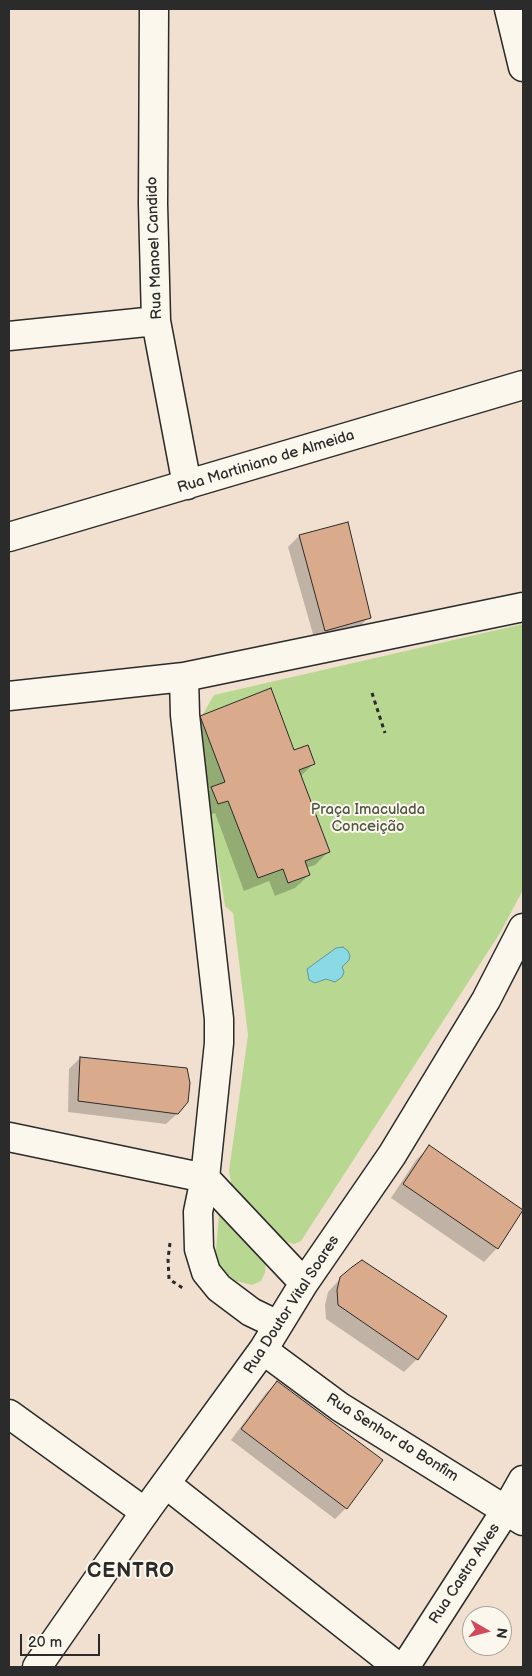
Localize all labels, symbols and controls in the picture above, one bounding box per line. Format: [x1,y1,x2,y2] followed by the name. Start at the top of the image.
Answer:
[144,176,166,320] street label: Rua Manoel Candido
[175,426,357,498] street label: Rua Martiniano de Almeida
[311,801,425,836] park label: Praça Imaculada Conceição
[240,1232,344,1378] street label: Rua Doutor Vital Soares
[323,1390,461,1486] street label: Rua Senhor do Bonfim
[426,1520,504,1628] street label: Rua Castro Alves
[86,1560,176,1584] district label: CENTRO
[462,1606,512,1656] north arrow
[22,1624,102,1656] scale bar
[492,1627,511,1639] text: N
[28,1633,62,1652] text: 20 m

